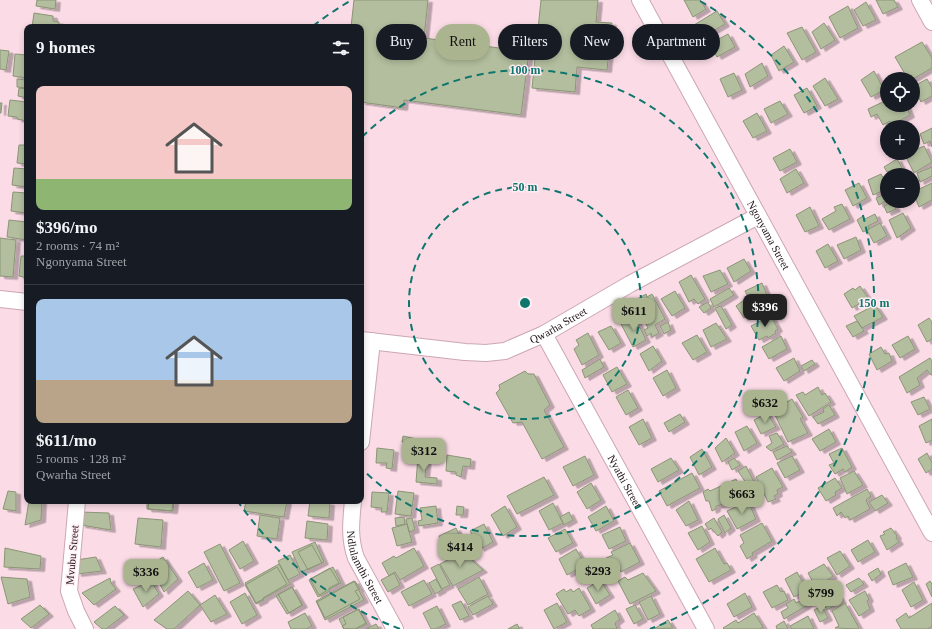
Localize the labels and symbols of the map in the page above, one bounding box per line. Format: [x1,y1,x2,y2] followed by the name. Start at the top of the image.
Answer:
[510,63,541,77] text: 100 m
[513,180,538,194] text: 50 m
[745,199,792,272] street label: Ngonyama Street
[741,294,789,328] pin: $396
[518,296,532,310] centre of rings
[859,296,890,310] text: 150 m
[610,298,658,332] pin: $611
[528,305,589,346] street label: Qwarha Street
[741,390,789,424] pin: $632
[400,438,448,472] pin: $312
[606,453,644,510] street label: Nyathi Street
[718,481,766,515] pin: $663
[63,524,81,586] street label: Mvubu Street
[345,530,386,605] street label: Ndlulamthi Street
[436,534,484,568] pin: $414
[574,558,622,592] pin: $293
[122,559,170,593] pin: $336
[797,580,845,614] pin: $799

